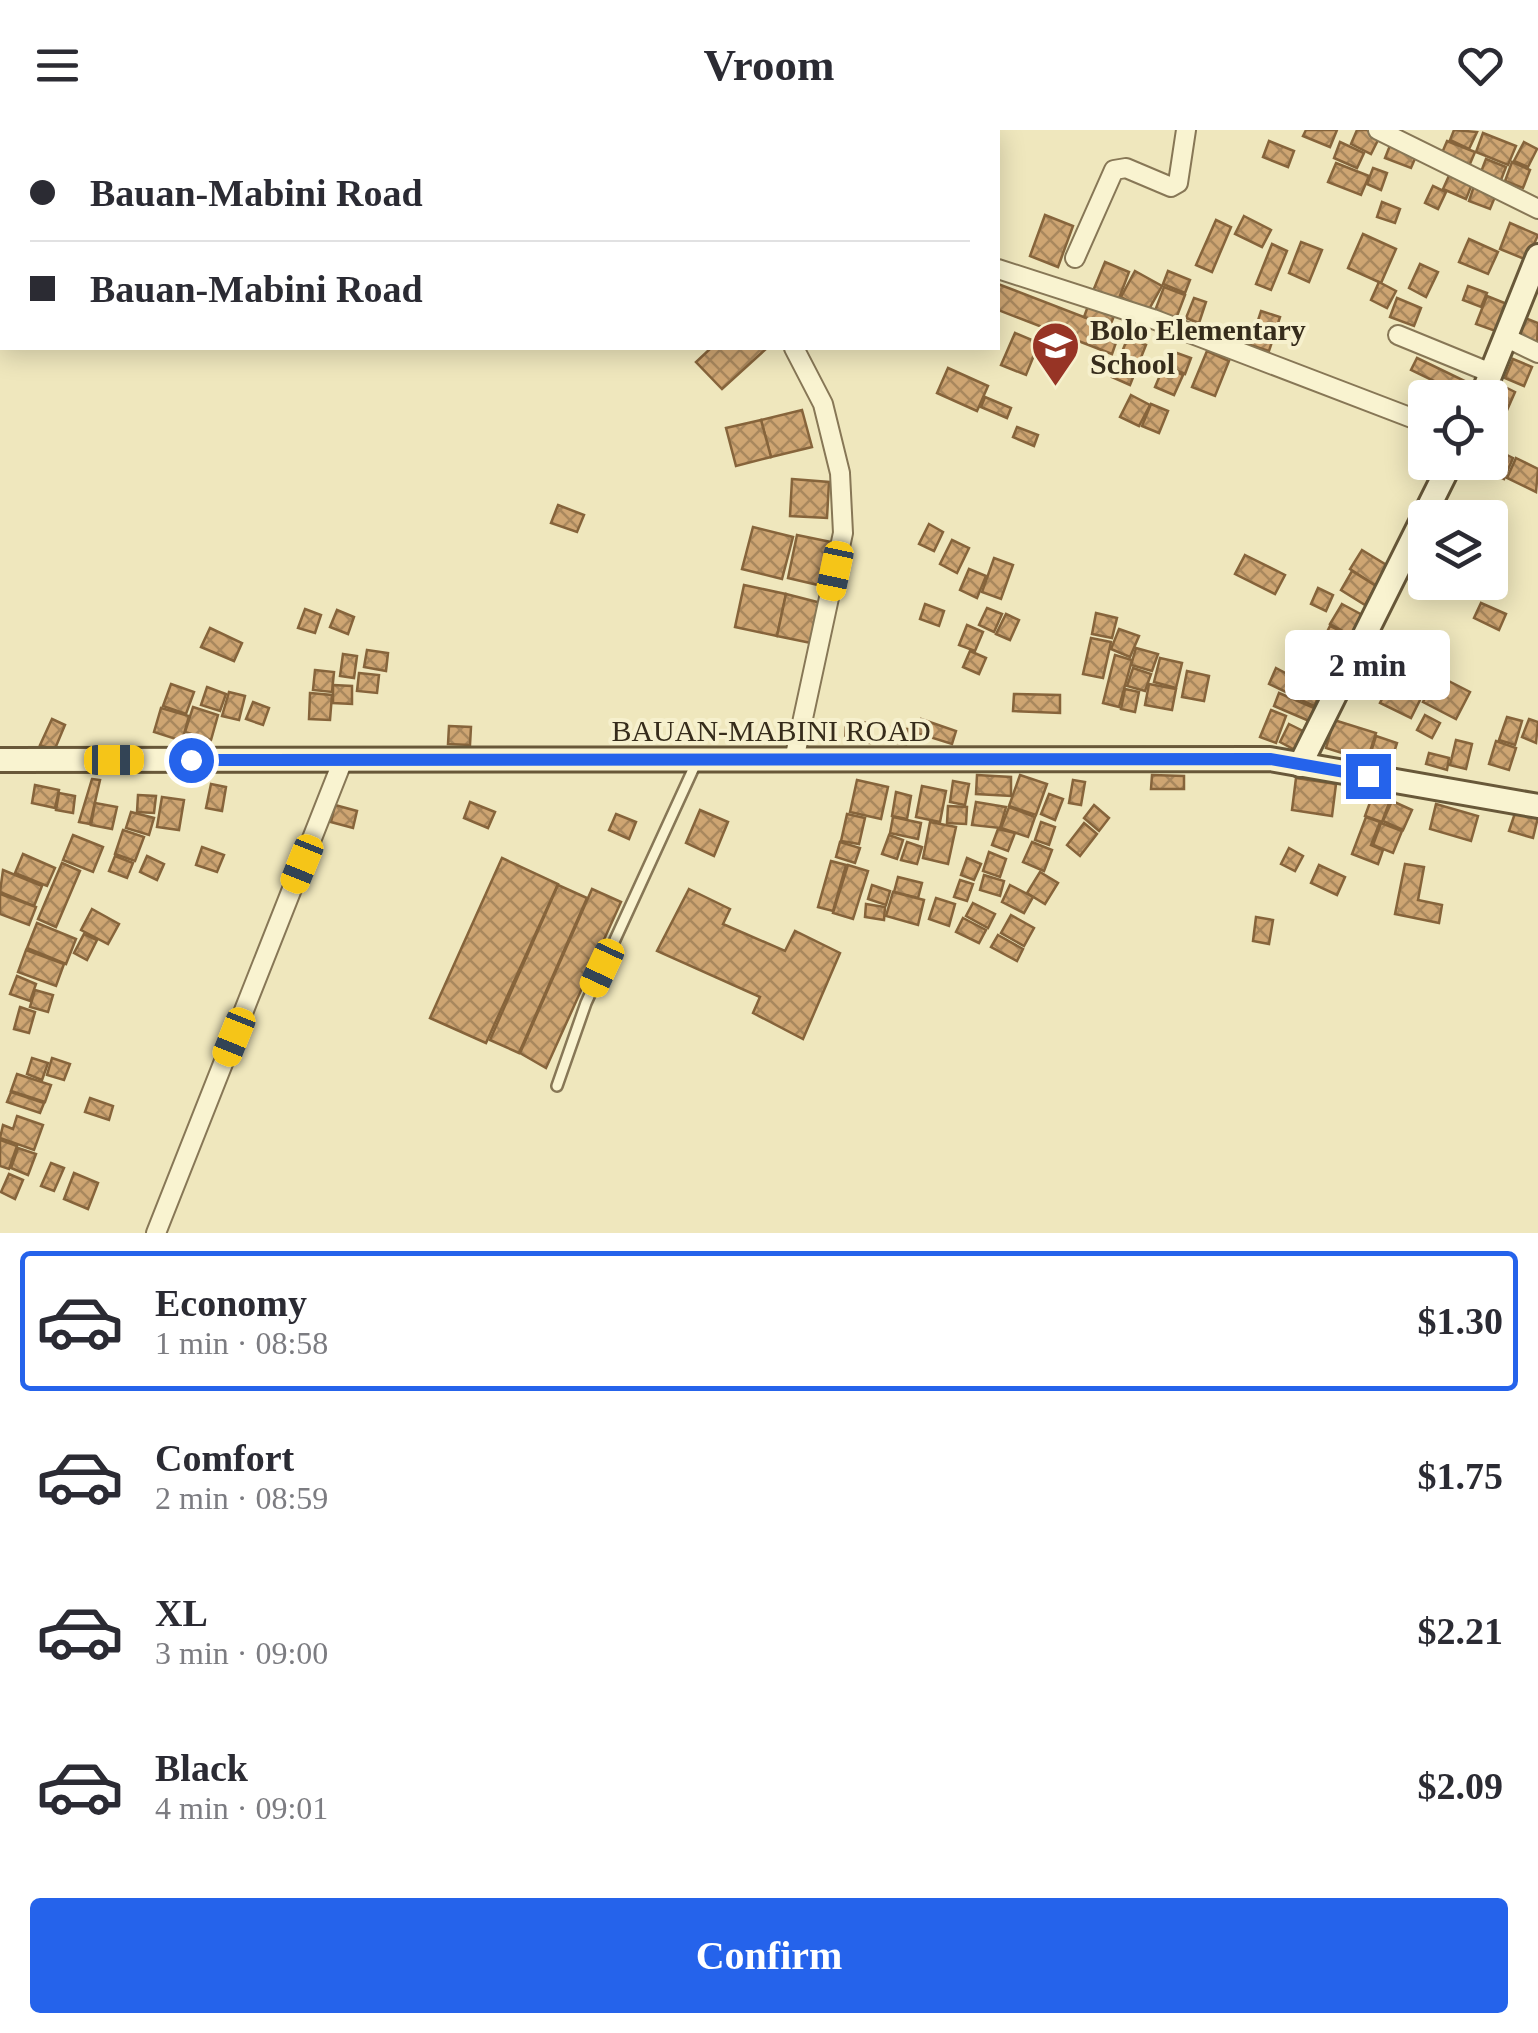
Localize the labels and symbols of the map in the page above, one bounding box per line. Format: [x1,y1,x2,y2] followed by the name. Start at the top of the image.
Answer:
[1090,313,1306,380] place label: Bolo Elementary School
[1029,320,1081,388] school or university icon: Bolo Elementary School
[814,539,856,603] car
[1286,631,1450,701] callout: 2 min
[611,714,931,747] street label: BAUAN-MABINI ROAD
[169,738,214,783] route start
[84,745,144,775] car
[1346,754,1391,799] route end
[277,831,327,897] car
[576,934,628,1002] car
[209,1004,259,1070] car

